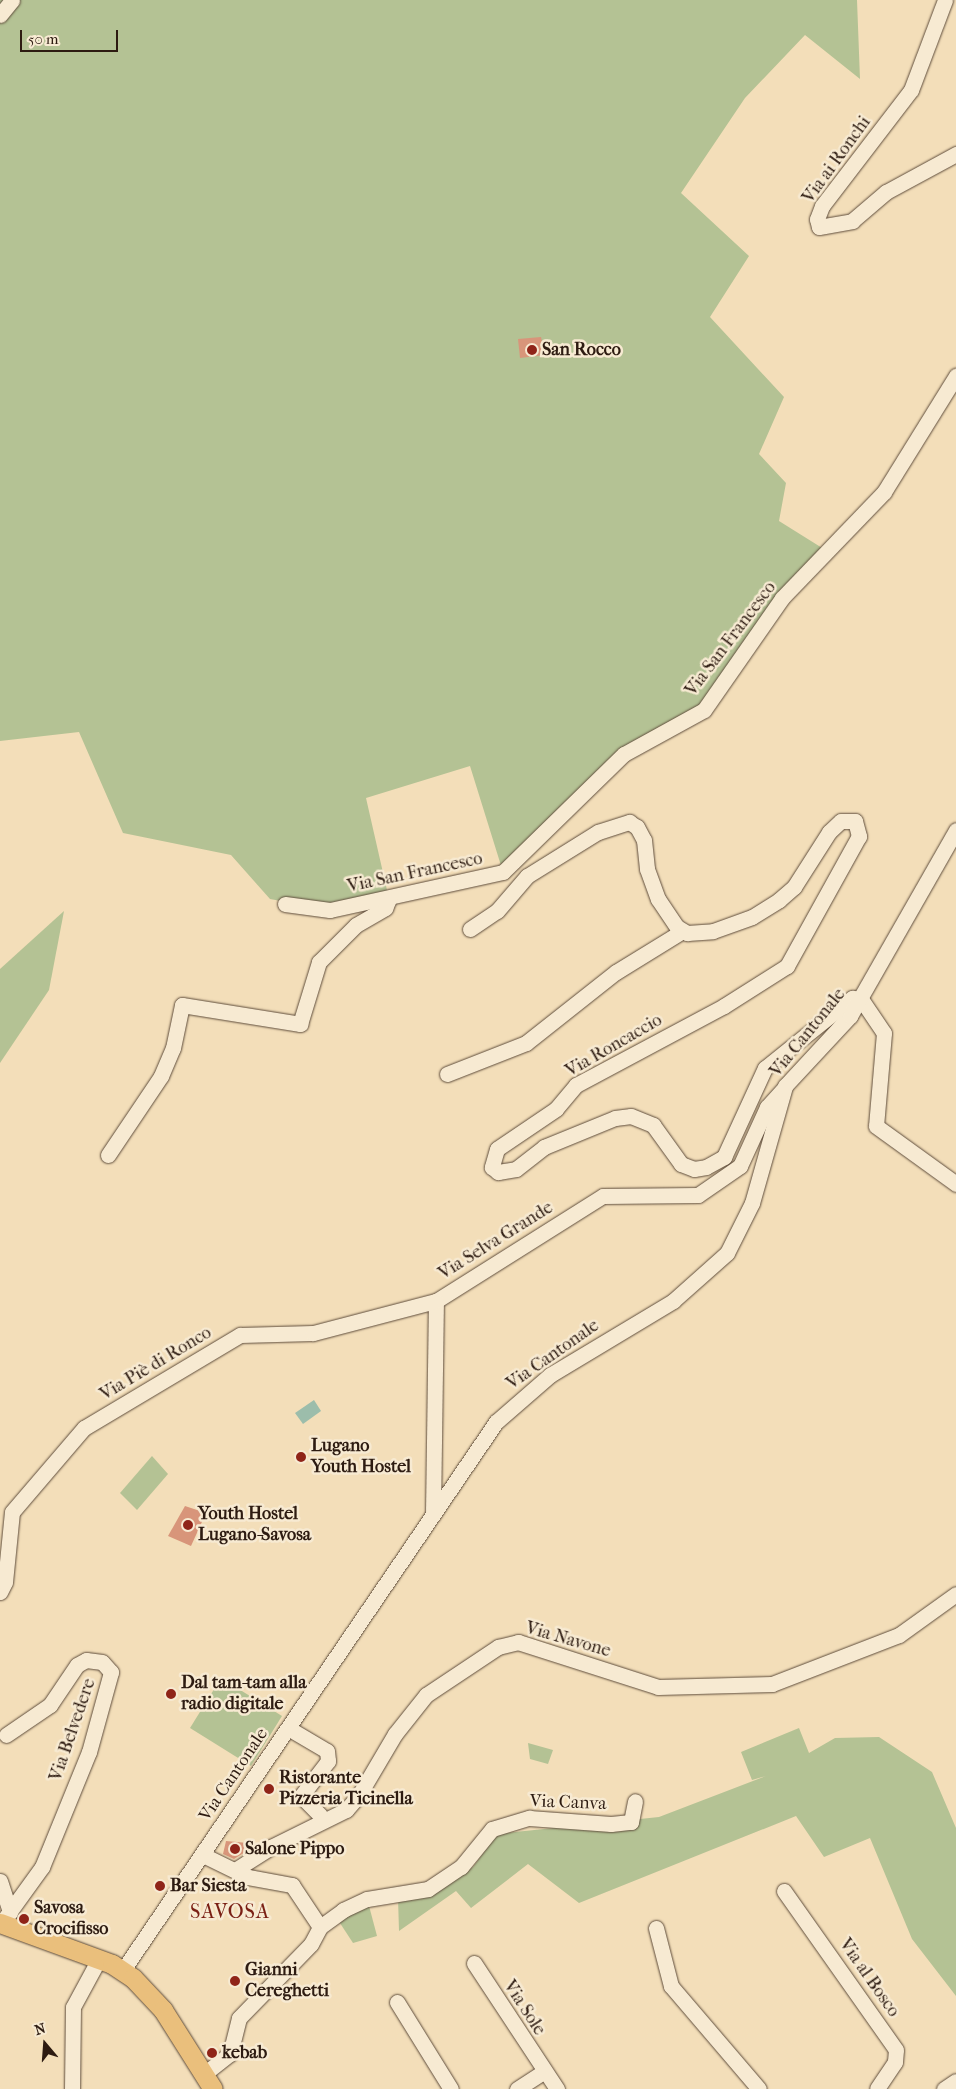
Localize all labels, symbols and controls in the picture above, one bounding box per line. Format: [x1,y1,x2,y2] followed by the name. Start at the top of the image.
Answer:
[22,20,120,52] scale bar
[28,30,58,48] text: 50 m
[798,112,876,208] street label: Via ai Ronchi
[542,339,621,361] place label: San Rocco
[526,344,538,356] marker: San Rocco
[681,578,781,700] street label: Via San Francesco
[345,848,485,898] street label: Via San Francesco
[766,984,850,1082] street label: Via Cantonale
[562,1010,666,1082] street label: Via Roncaccio
[435,1197,557,1285] street label: Via Selva Grande
[503,1315,603,1395] street label: Via Cantonale
[96,1322,216,1406] street label: Via Piè di Ronco
[311,1436,411,1478] place label: Lugano Youth Hostel
[295,1451,307,1463] marker: Lugano Youth Hostel
[198,1504,311,1546] place label: Youth Hostel Lugano-Savosa
[182,1519,194,1531] marker: Youth Hostel Lugano-Savosa
[523,1618,613,1662] street label: Via Navone
[181,1673,306,1716] place label: Dal tam-tam alla radio digitale
[45,1676,101,1784] street label: Via Belvedere
[165,1688,177,1700] marker: Dal tam-tam alla radio digitale
[195,1724,273,1826] street label: Via Cantonale
[279,1768,413,1810] place label: Ristorante Pizzeria Ticinella
[263,1783,275,1795] marker: Ristorante Pizzeria Ticinella
[529,1791,607,1815] street label: Via Canva
[245,1838,344,1860] place label: Salone Pippo
[229,1843,241,1855] marker: Salone Pippo
[170,1875,246,1897] place label: Bar Siesta
[154,1880,166,1892] marker: Bar Siesta
[34,1898,108,1940] place label: Savosa Crocifisso
[189,1899,271,1923] district label: SAVOSA
[18,1913,30,1925] marker: Savosa Crocifisso
[834,1935,904,2021] street label: Via al Bosco
[245,1960,329,2002] place label: Gianni Cereghetti
[229,1975,241,1987] marker: Gianni Cereghetti
[498,1976,550,2040] street label: Via Sole
[20,2019,70,2069] north arrow
[33,2020,48,2039] text: N
[222,2042,267,2064] place label: kebab
[206,2047,218,2059] marker: kebab

